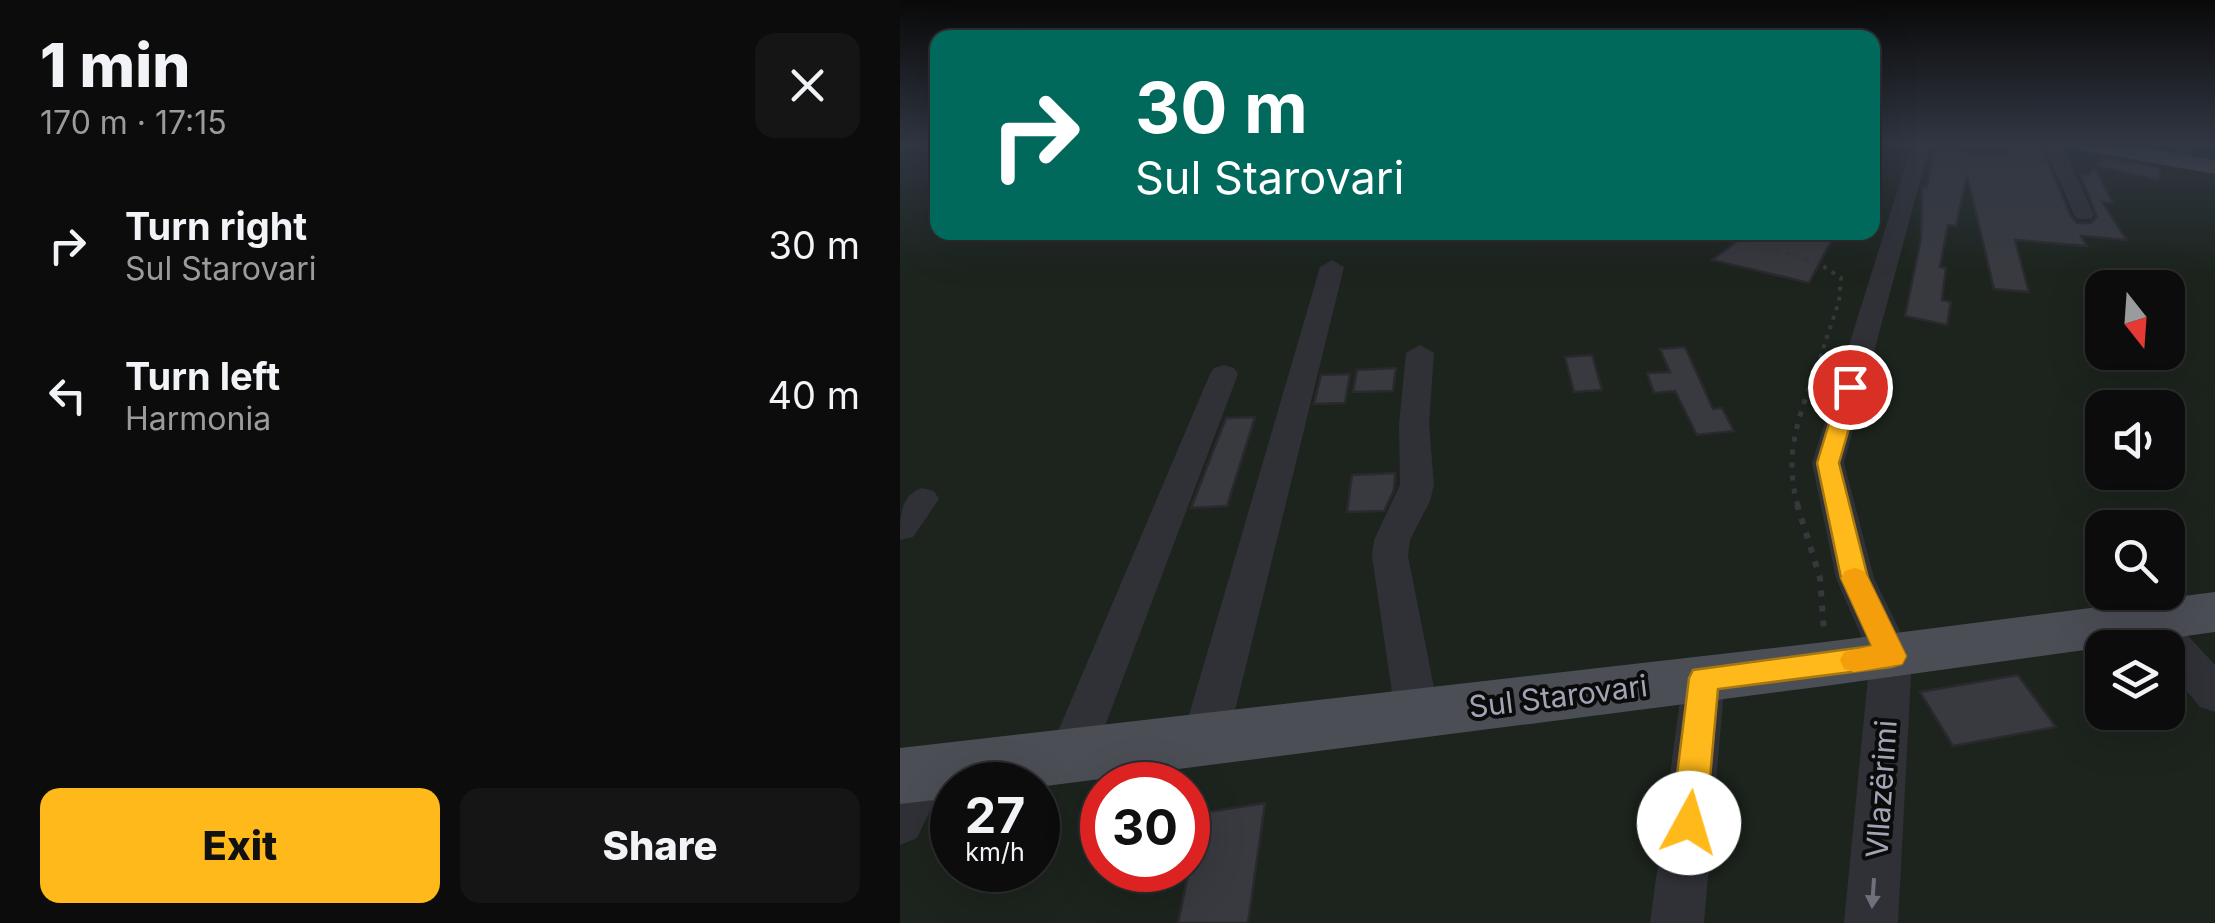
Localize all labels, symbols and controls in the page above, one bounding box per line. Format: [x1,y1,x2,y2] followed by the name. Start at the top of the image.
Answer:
[40,29,190,101] text: 1 min
[755,33,860,138] button: close
[1135,65,1308,150] text: 30 m
[970,70,1100,200] icon: right
[40,103,227,142] text: 170 m · 17:15
[1135,150,1404,205] text: Sul Starovari
[125,203,307,249] text: Turn right
[40,218,95,273] icon: right
[769,222,860,268] text: 30 m
[125,249,317,288] text: Sul Starovari
[2085,270,2185,370] north arrow
[2085,270,2185,730] map controls
[1808,345,1893,430] pin
[125,353,280,399] text: Turn left
[1823,360,1878,415] icon: arrive
[40,368,95,423] icon: left
[768,372,860,418] text: 40 m
[2085,390,2185,490] button: sound
[125,399,271,438] text: Harmonia
[2085,510,2185,610] button: search
[2085,630,2185,730] button: layers
[1467,667,1649,725] street label: Sul Starovari
[1858,719,1904,859] street label: Vllazërimi
[1080,762,1210,892] speed limit sign: 30
[1637,771,1741,875] position arrow
[965,785,1025,845] text: 27
[40,788,440,903] button: Exit
[460,788,860,903] button: Share
[965,837,1025,867] text: km/h
[1865,877,1881,909] one-way arrow

